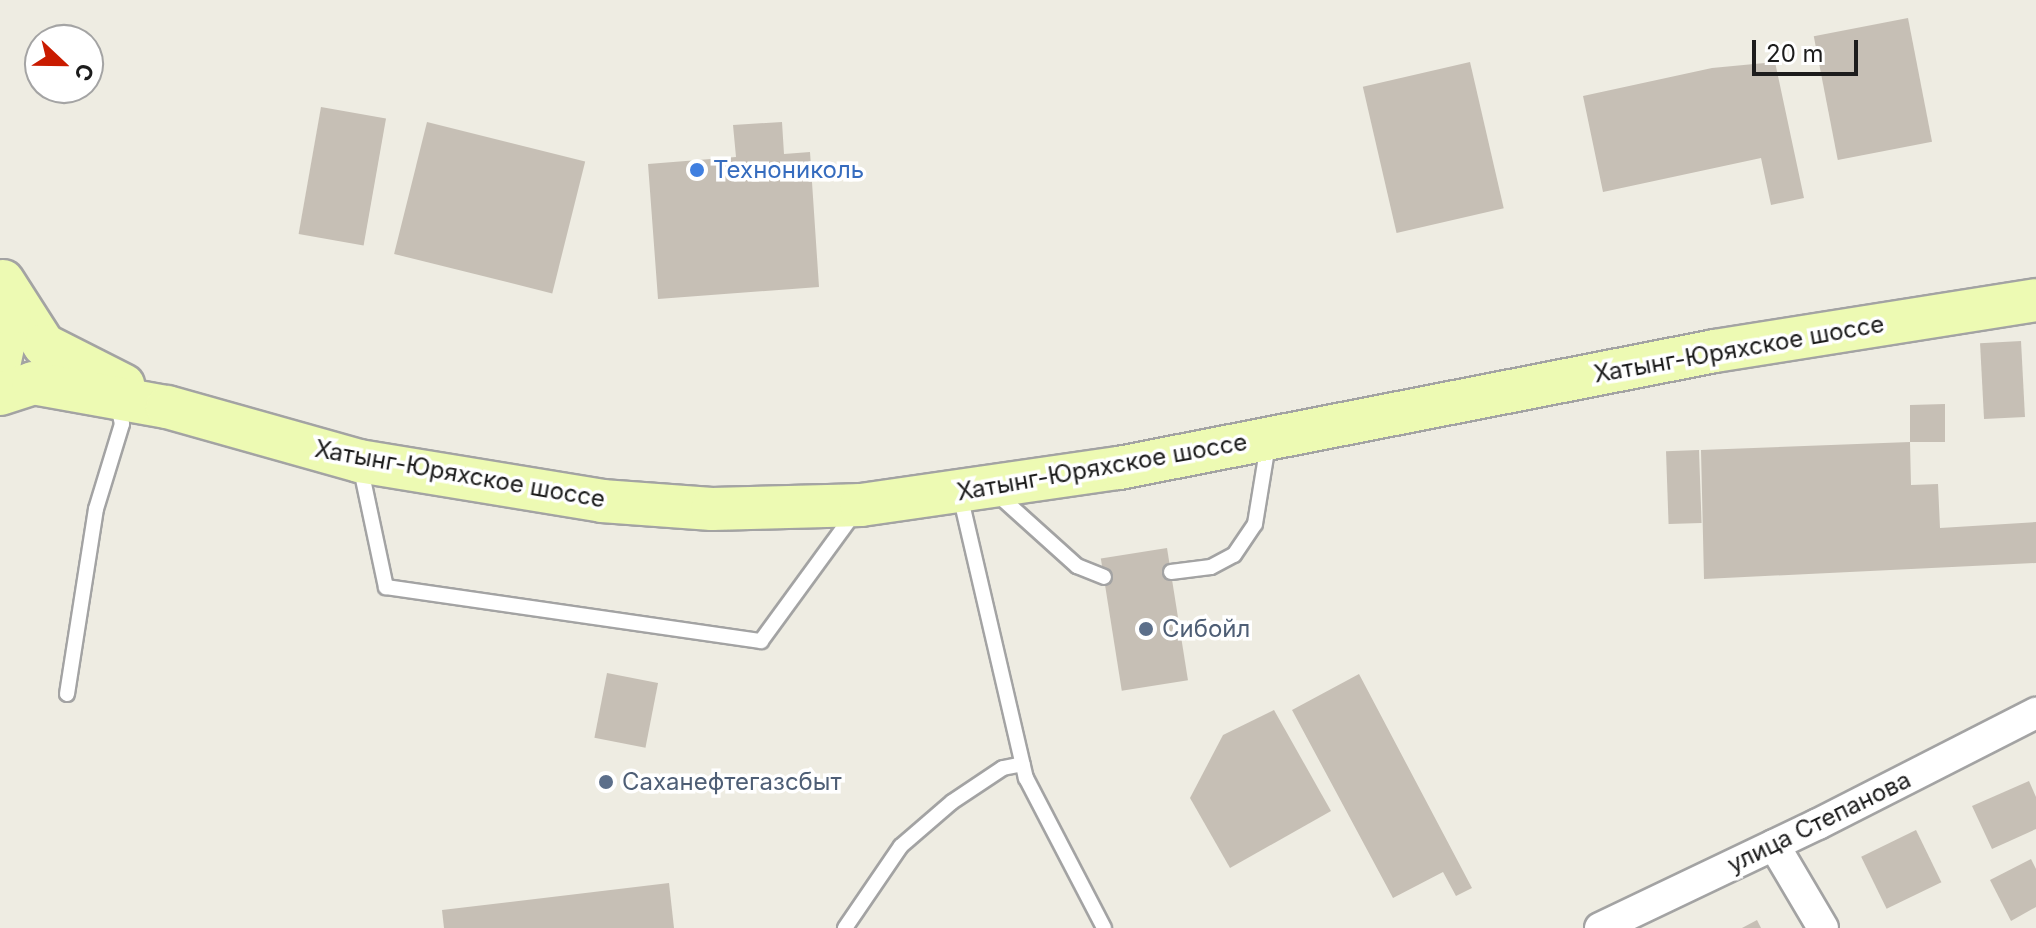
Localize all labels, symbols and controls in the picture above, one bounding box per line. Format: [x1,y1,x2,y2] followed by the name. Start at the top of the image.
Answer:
[24,24,104,104] north arrow
[1756,24,1862,74] scale bar
[1766,39,1824,68] text: 20 m
[69,60,100,85] text: С
[713,156,864,184] place label: Технониколь
[688,161,706,179] marker: Технониколь
[1592,309,1886,389] street label: Хатынг-Юряхское шоссе
[955,427,1249,507] street label: Хатынг-Юряхское шоссе
[313,434,607,514] street label: Хатынг-Юряхское шоссе
[1162,615,1250,643] place label: Сибойл
[1137,620,1155,638] marker: Сибойл
[1723,765,1915,879] street label: улица Степанова
[622,768,842,796] place label: Саханефтегазсбыт
[597,773,615,791] marker: Саханефтегазсбыт

